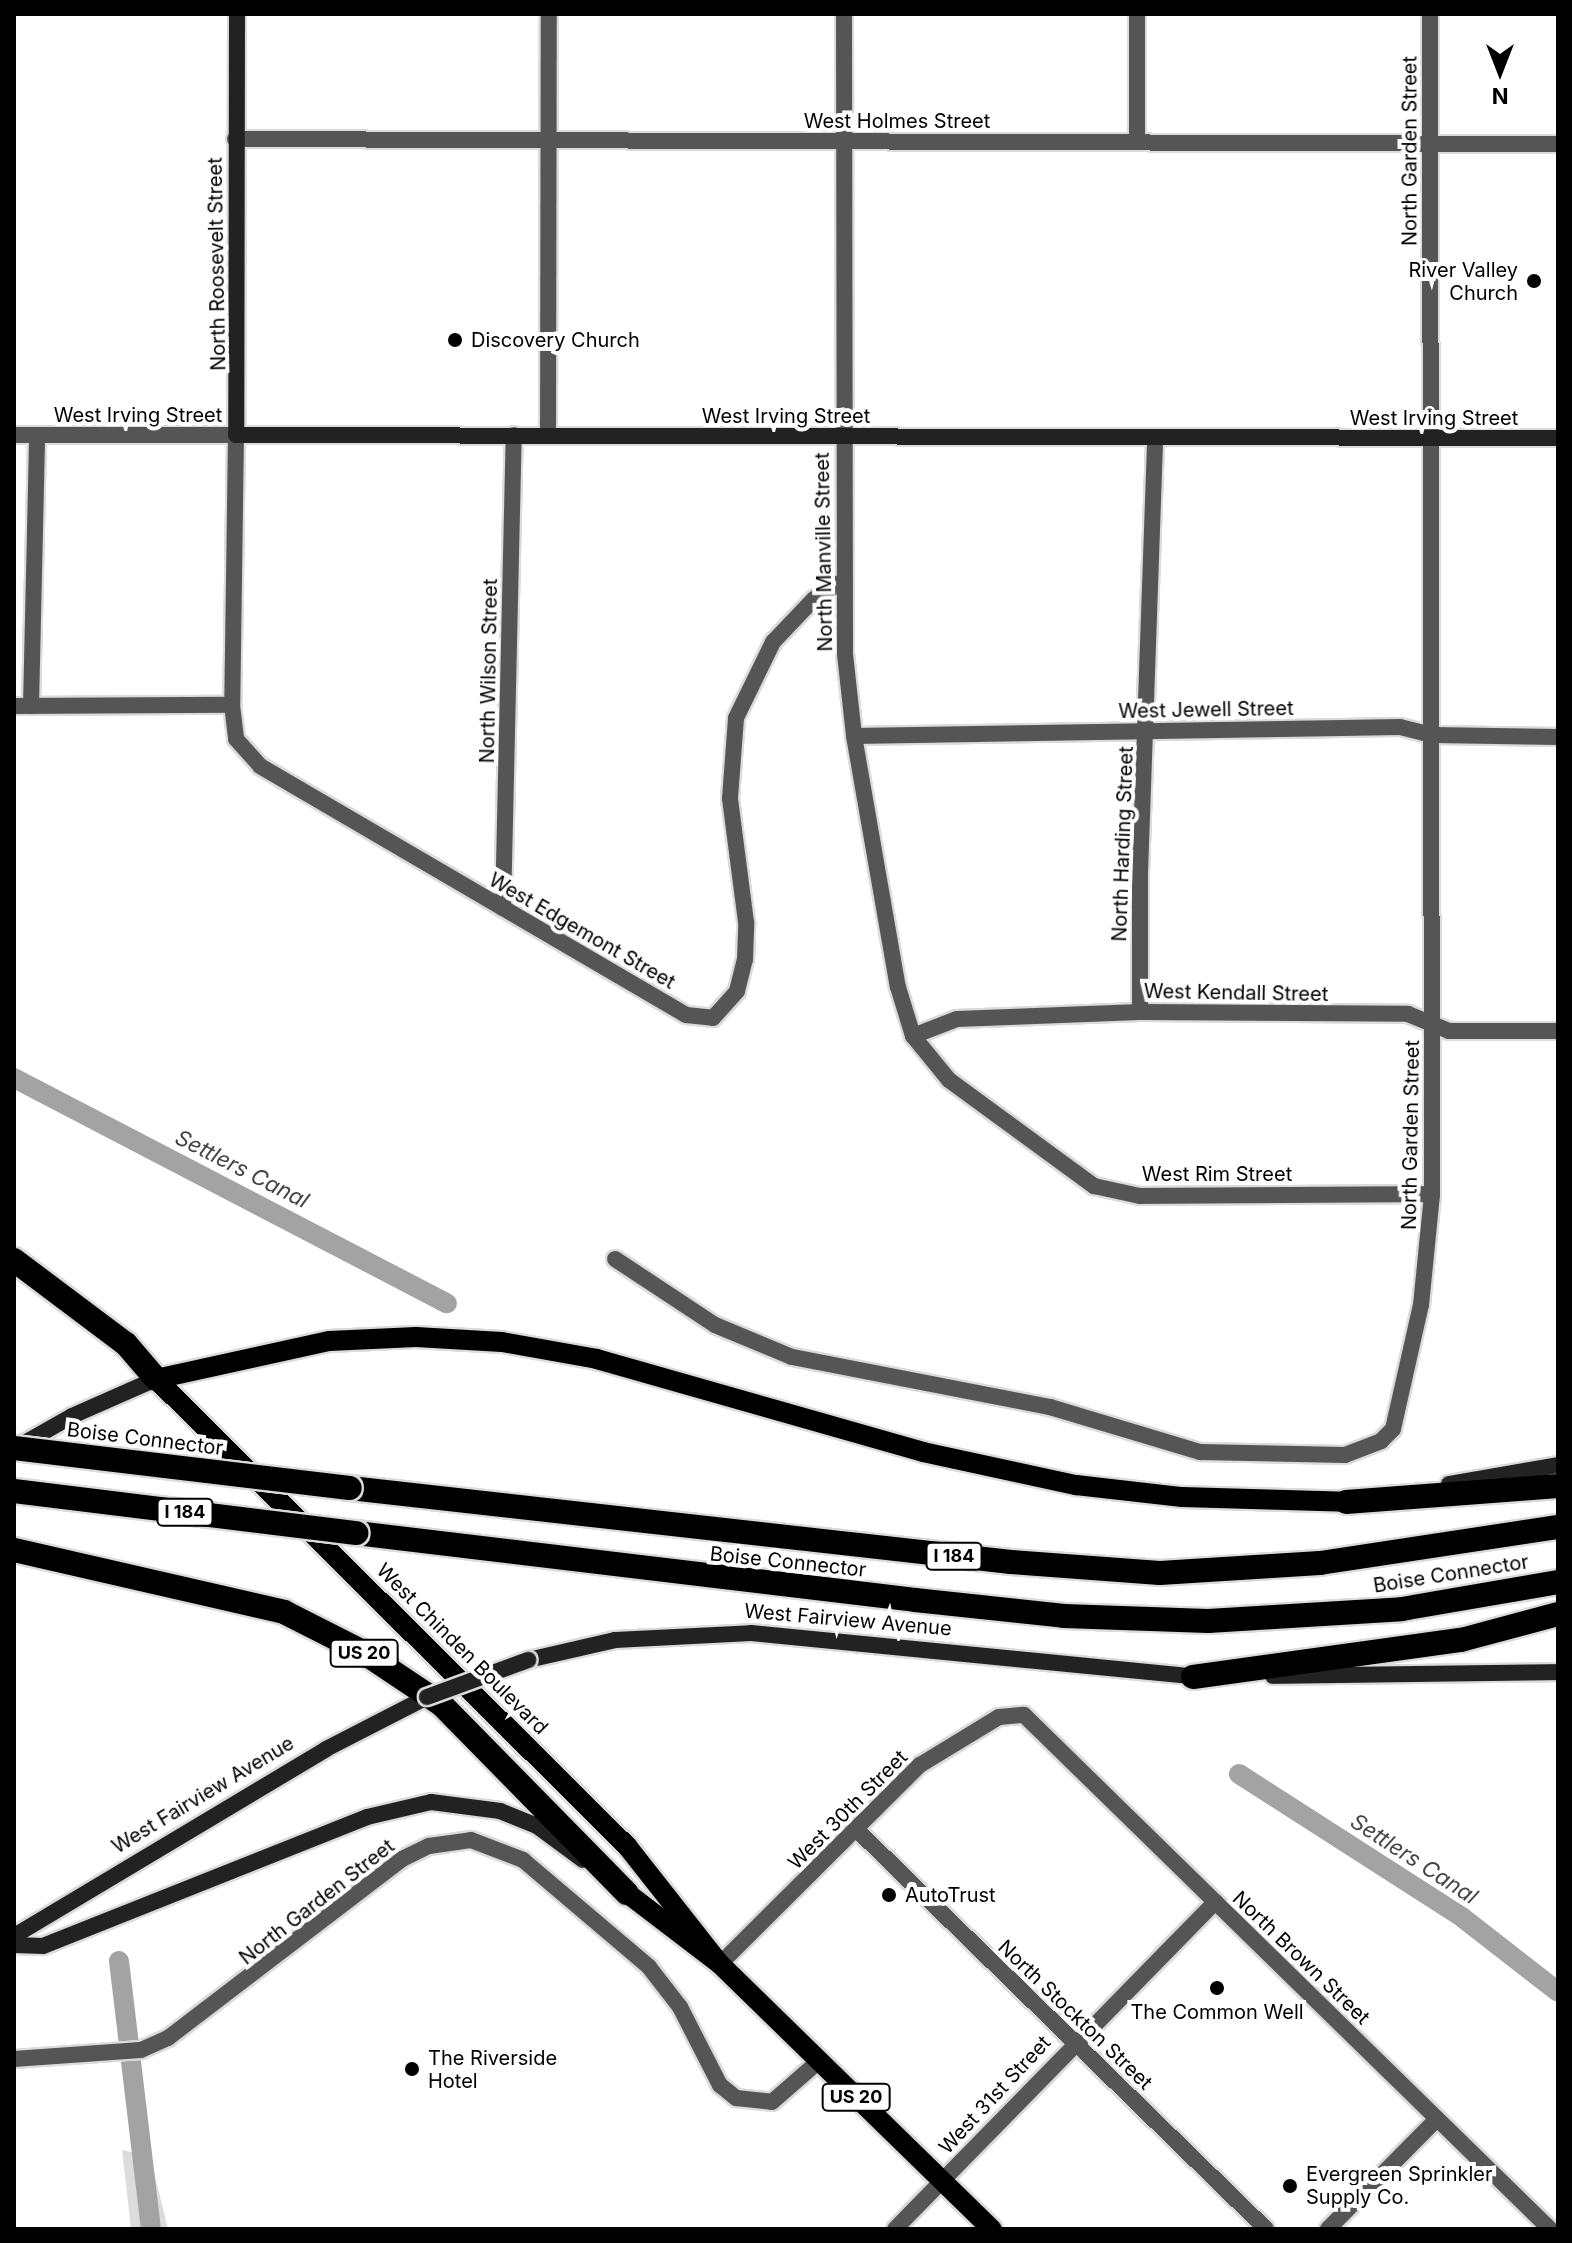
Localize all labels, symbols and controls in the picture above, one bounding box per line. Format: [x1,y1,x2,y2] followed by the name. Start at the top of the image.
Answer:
[1460,32,1540,112] north arrow
[1398,56,1422,246] street label: North Garden Street
[1492,83,1508,109] text: N
[804,109,990,133] street label: West Holmes Street
[203,157,231,371] street label: North Roosevelt Street
[1408,258,1518,305] place label: River Valley Church
[1525,272,1543,290] marker: River Valley Church
[471,328,640,352] place label: Discovery Church
[446,331,464,349] marker: Discovery Church
[54,403,222,427] street label: West Irving Street
[702,404,870,428] street label: West Irving Street
[1350,406,1518,430] street label: West Irving Street
[810,452,838,652] street label: North Manville Street
[475,578,503,764] street label: North Wilson Street
[1118,696,1294,724] street label: West Jewell Street
[1108,746,1138,942] street label: North Harding Street
[485,868,679,994] street label: West Edgemont Street
[1144,979,1328,1007] street label: West Kendall Street
[1397,1040,1425,1230] street label: North Garden Street
[171,1124,313,1214] water label: Settlers Canal
[1142,1162,1292,1186] street label: West Rim Street
[66,1418,224,1460] street label: Boise Connector
[155,1498,215,1526] road number: I 184
[709,1542,867,1582] street label: Boise Connector
[924,1542,984,1570] road number: I 184
[1372,1550,1530,1598] street label: Boise Connector
[371,1558,553,1740] street label: West Chinden Boulevard
[743,1599,953,1641] street label: West Fairview Avenue
[328,1639,400,1667] road number: US 20
[108,1731,298,1859] street label: West Fairview Avenue
[783,1745,913,1875] street label: West 30th Street
[1346,1808,1482,1910] water label: Settlers Canal
[235,1834,399,1970] street label: North Garden Street
[905,1883,996,1907] place label: AutoTrust
[880,1886,898,1904] marker: AutoTrust
[1228,1886,1374,2030] street label: North Brown Street
[993,1935,1157,2095] street label: North Stockton Street
[1208,1979,1226,1997] marker: The Common Well
[1130,2000,1304,2024] place label: The Common Well
[934,2031,1056,2159] street label: West 31st Street
[428,2046,557,2093] place label: The Riverside Hotel
[403,2060,421,2078] marker: The Riverside Hotel
[820,2083,892,2111] road number: US 20
[1306,2162,1493,2209] place label: Evergreen Sprinkler Supply Co.
[1281,2177,1299,2195] marker: Evergreen Sprinkler Supply Co.

